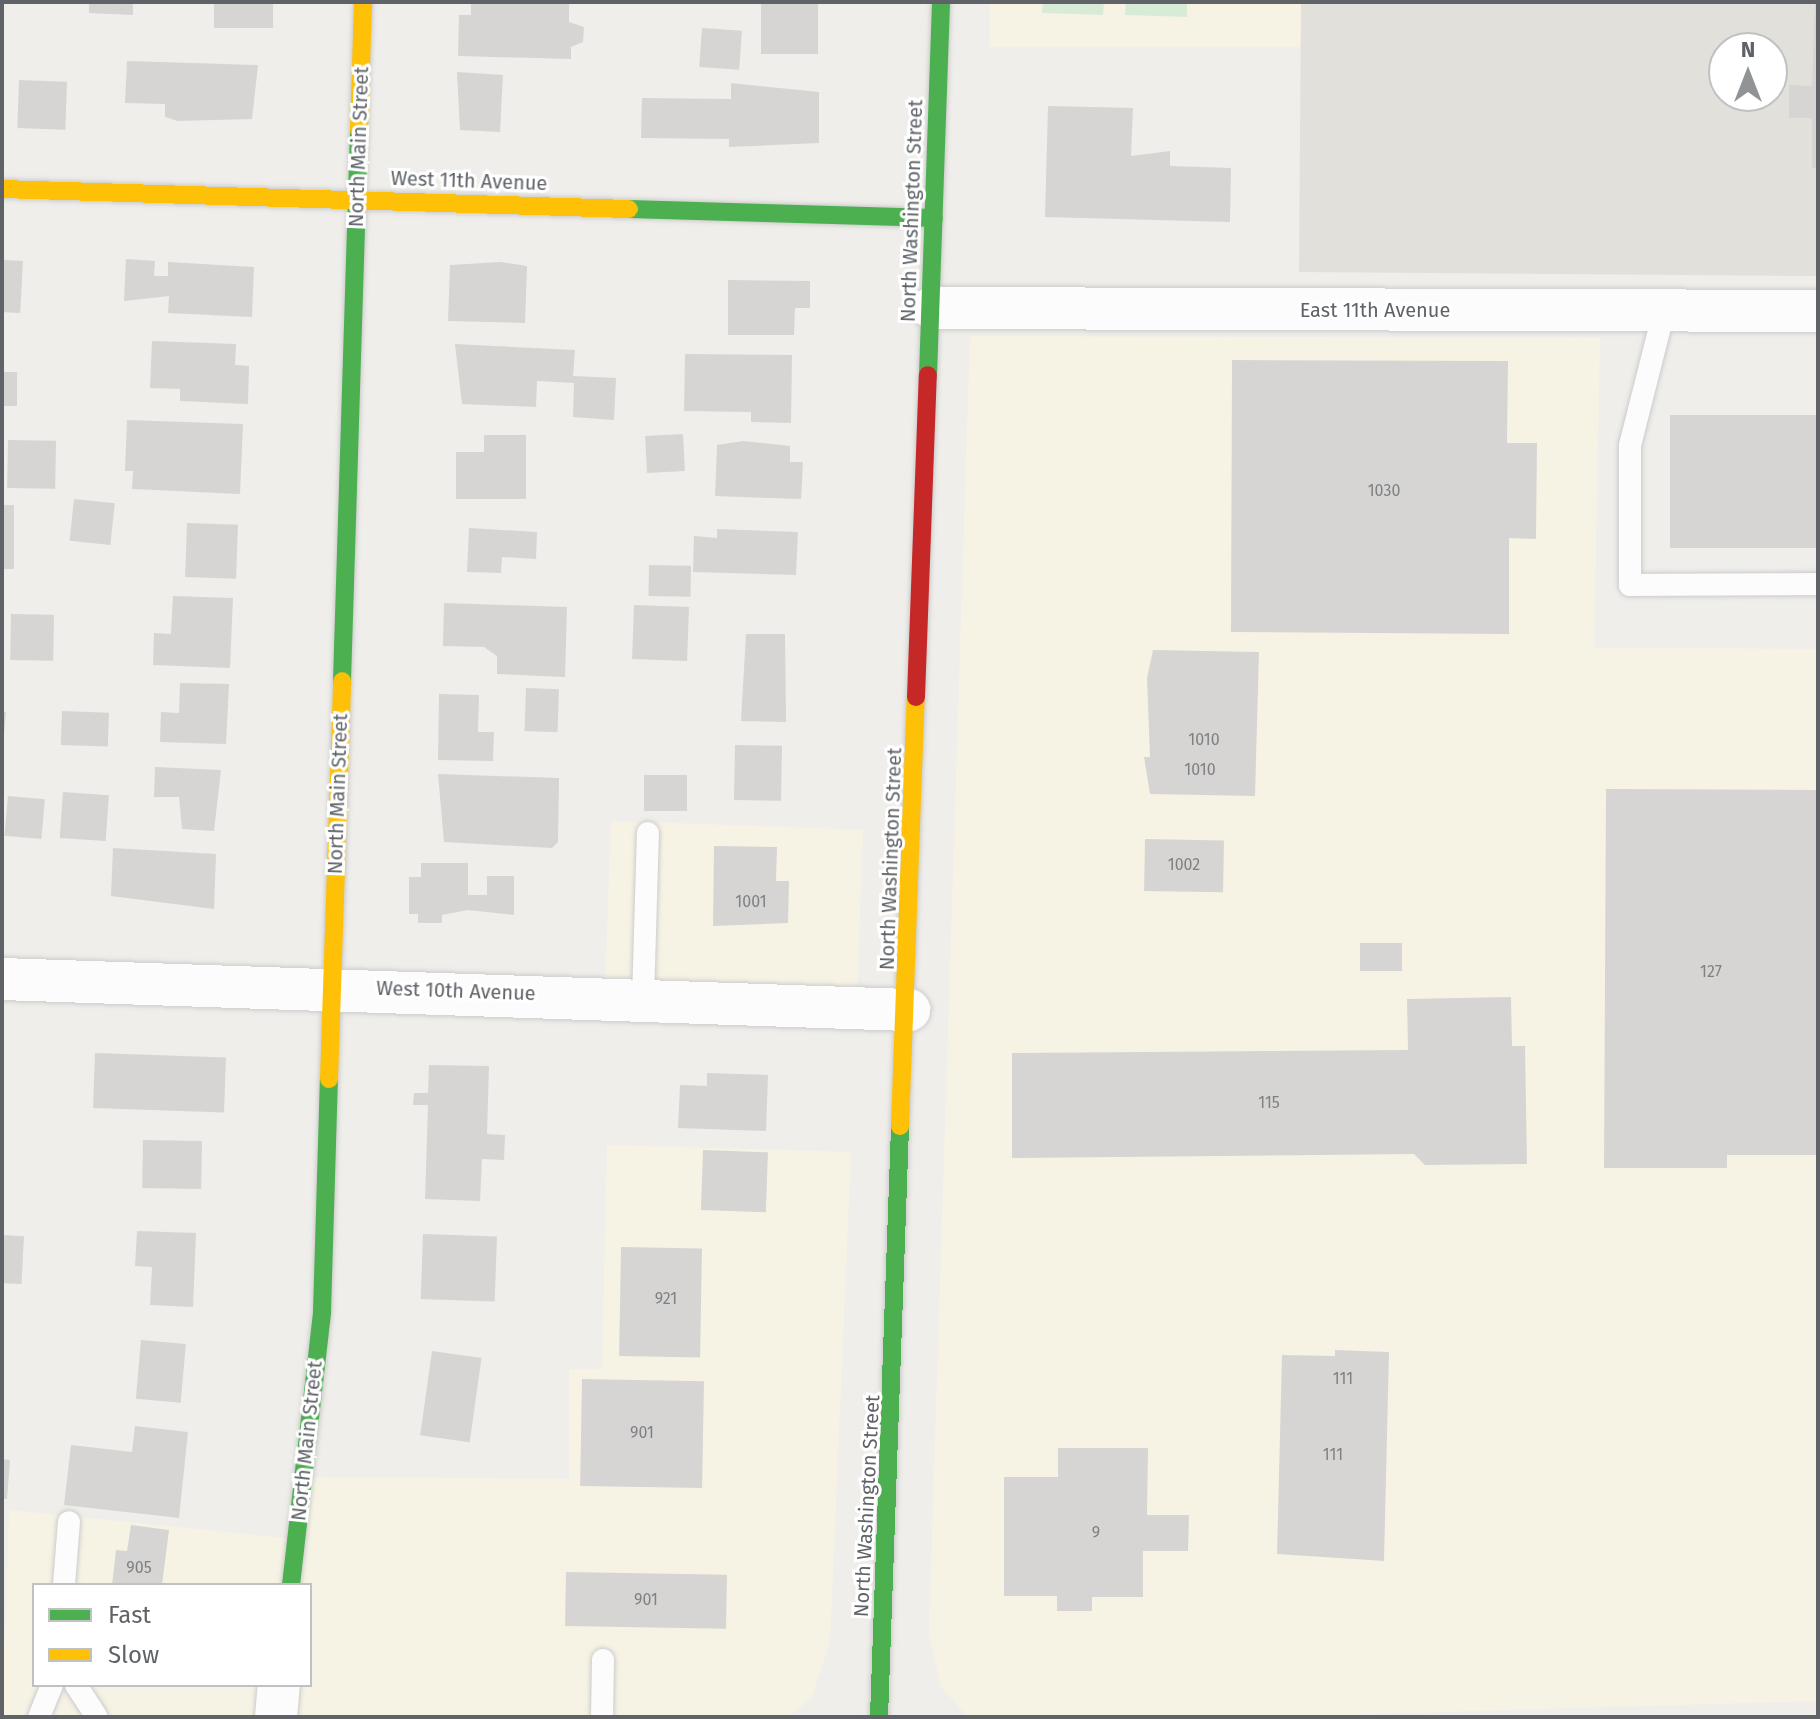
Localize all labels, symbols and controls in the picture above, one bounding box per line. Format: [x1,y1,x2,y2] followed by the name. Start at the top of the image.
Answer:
[1708,32,1788,112] north arrow
[1741,36,1755,63] text: N
[344,66,374,228] street label: North Main Street
[896,99,928,323] street label: North Washington Street
[390,166,548,196] street label: West 11th Avenue
[1300,298,1450,322] street label: East 11th Avenue
[1368,481,1400,501] house number: 1030
[323,713,353,875] street label: North Main Street
[1188,730,1220,750] house number: 1010
[875,747,907,971] street label: North Washington Street
[1184,760,1216,780] house number: 1010
[1168,855,1200,875] house number: 1002
[735,892,767,912] house number: 1001
[1700,962,1722,982] house number: 127
[376,976,536,1006] street label: West 10th Avenue
[1258,1093,1280,1113] house number: 115
[655,1289,677,1309] house number: 921
[287,1360,327,1522] street label: North Main Street
[1333,1369,1353,1389] house number: 111
[849,1394,885,1618] street label: North Washington Street
[630,1423,654,1443] house number: 901
[1323,1445,1343,1465] house number: 111
[1092,1523,1100,1543] house number: 9
[126,1558,152,1578] house number: 905
[32,1583,312,1687] legend
[634,1590,658,1610] house number: 901
[108,1601,151,1629] text: Fast
[108,1641,159,1669] text: Slow

